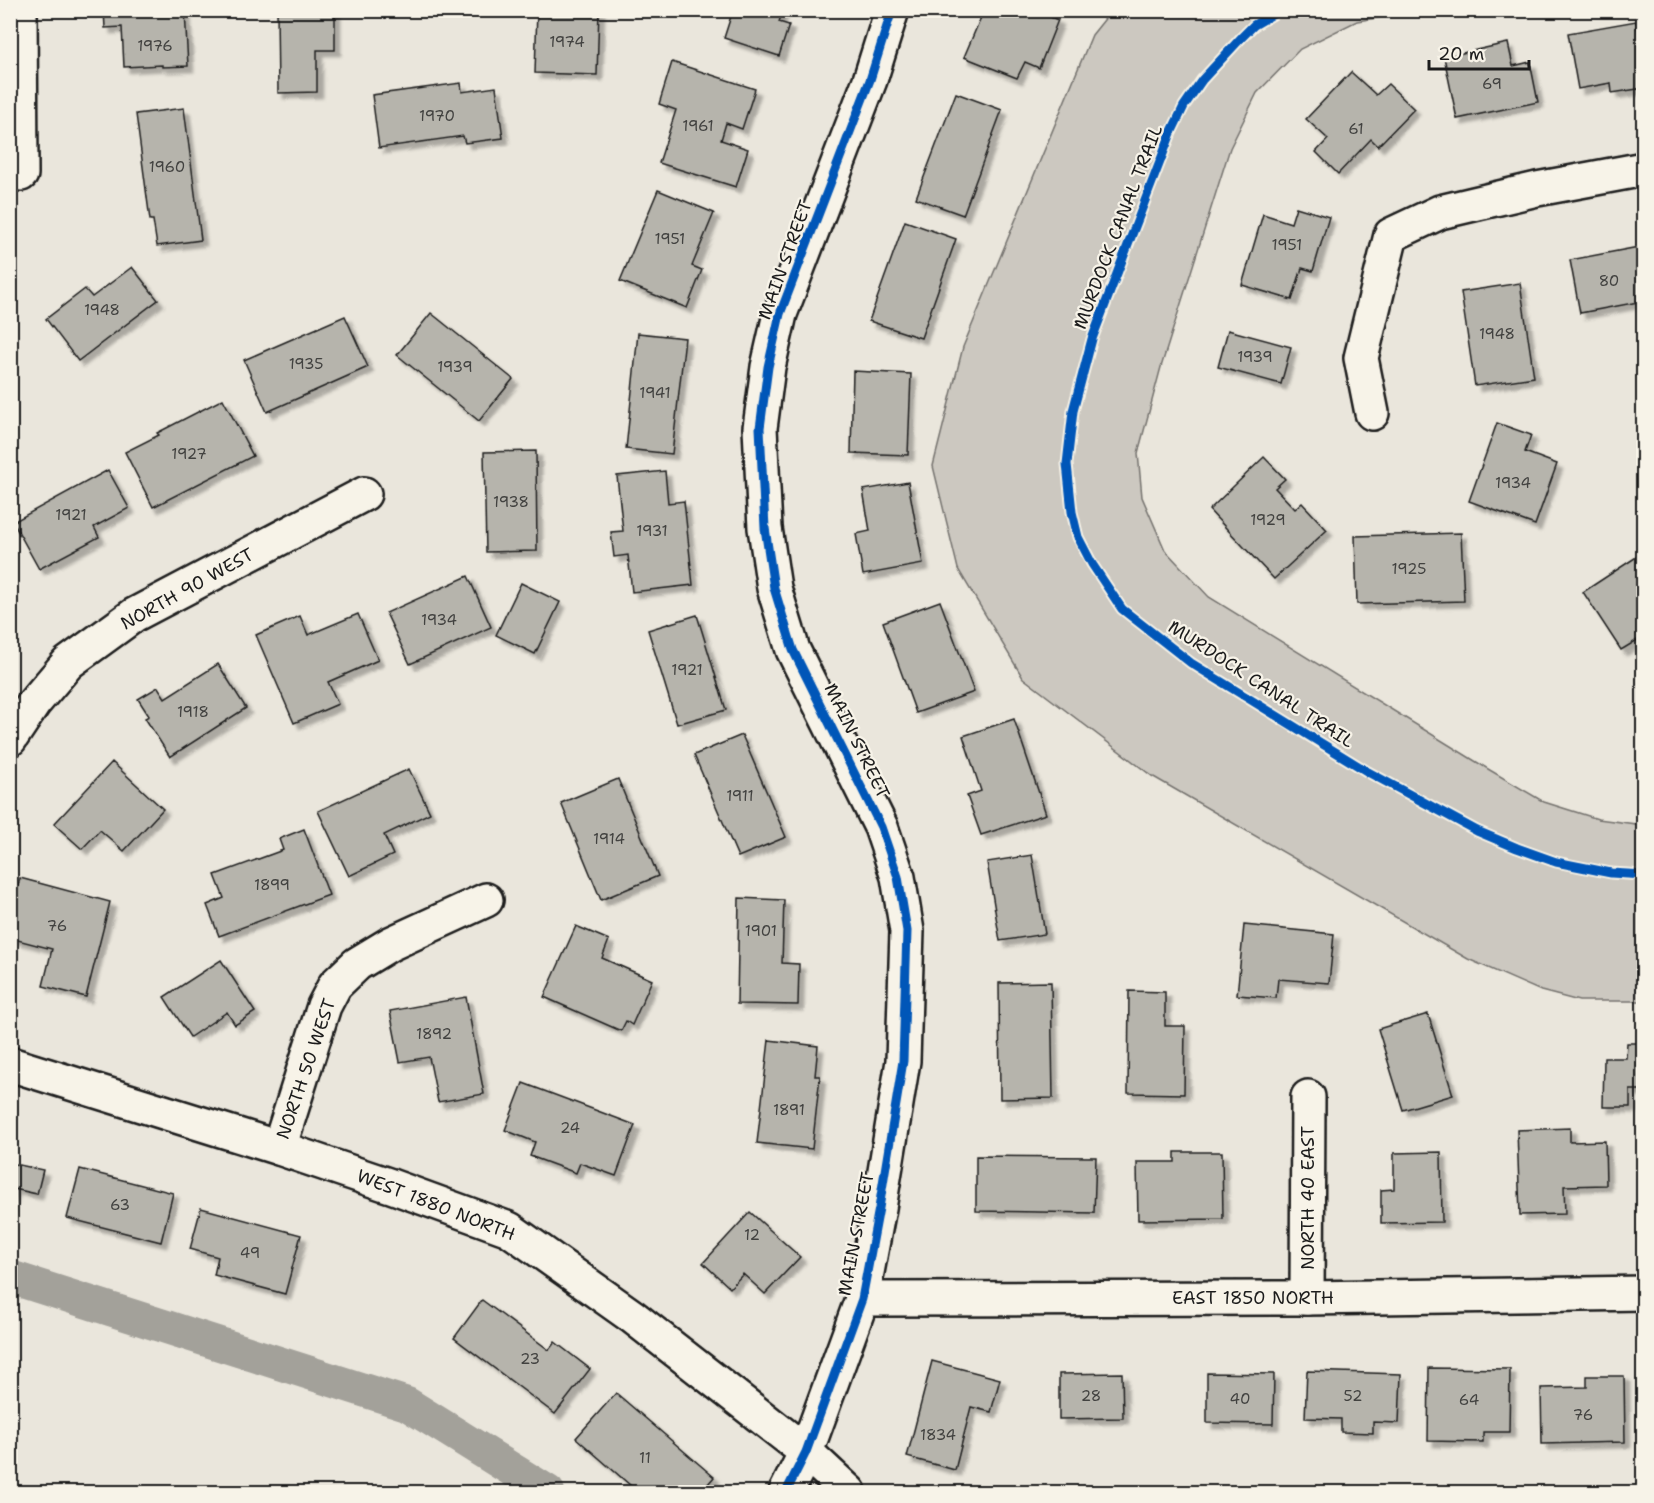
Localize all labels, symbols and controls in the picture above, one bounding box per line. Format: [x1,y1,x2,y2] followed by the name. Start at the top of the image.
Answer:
[549,32,585,52] house number: 1974
[1429,33,1530,71] scale bar
[137,36,173,56] house number: 1976
[1438,42,1484,66] text: 20 m
[1482,74,1502,94] house number: 69
[419,106,455,126] house number: 1970
[682,116,714,136] house number: 1961
[1348,119,1364,139] house number: 61
[1068,121,1168,333] street label: MURDOCK CANAL TRAIL
[149,157,185,177] house number: 1960
[752,197,818,323] street label: MAIN STREET
[655,229,685,249] house number: 1951
[1272,235,1302,255] house number: 1951
[1599,271,1619,291] house number: 80
[84,300,120,320] house number: 1948
[1479,324,1515,344] house number: 1948
[1237,347,1273,367] house number: 1939
[289,354,323,374] house number: 1935
[437,357,473,377] house number: 1939
[639,383,671,403] house number: 1941
[171,444,207,464] house number: 1927
[1495,473,1531,493] house number: 1934
[493,492,529,512] house number: 1938
[55,505,87,525] house number: 1921
[1250,510,1286,530] house number: 1929
[636,521,668,541] house number: 1931
[116,542,258,636] street label: NORTH 90 WEST
[1392,559,1426,579] house number: 1925
[421,610,457,630] house number: 1934
[1163,615,1359,753] street label: MURDOCK CANAL TRAIL
[671,660,703,680] house number: 1921
[819,679,895,803] street label: MAIN STREET
[177,702,209,722] house number: 1918
[726,786,754,806] house number: 1911
[593,829,625,849] house number: 1914
[254,875,290,895] house number: 1899
[47,916,67,936] house number: 76
[745,921,777,941] house number: 1901
[271,995,341,1143] street label: NORTH 50 WEST
[416,1024,452,1044] house number: 1892
[773,1100,805,1120] house number: 1891
[560,1118,580,1138] house number: 24
[1296,1126,1320,1270] street label: NORTH 40 EAST
[353,1164,519,1246] street label: WEST 1880 NORTH
[832,1170,880,1298] street label: MAIN STREET
[110,1195,130,1215] house number: 63
[744,1225,760,1245] house number: 12
[240,1243,260,1263] house number: 49
[1172,1286,1334,1310] street label: EAST 1850 NORTH
[520,1349,540,1369] house number: 23
[1081,1386,1101,1406] house number: 28
[1344,1386,1362,1406] house number: 52
[1230,1389,1250,1409] house number: 40
[1459,1390,1479,1410] house number: 64
[1573,1405,1593,1425] house number: 76
[920,1425,956,1445] house number: 1834
[639,1448,651,1468] house number: 11

